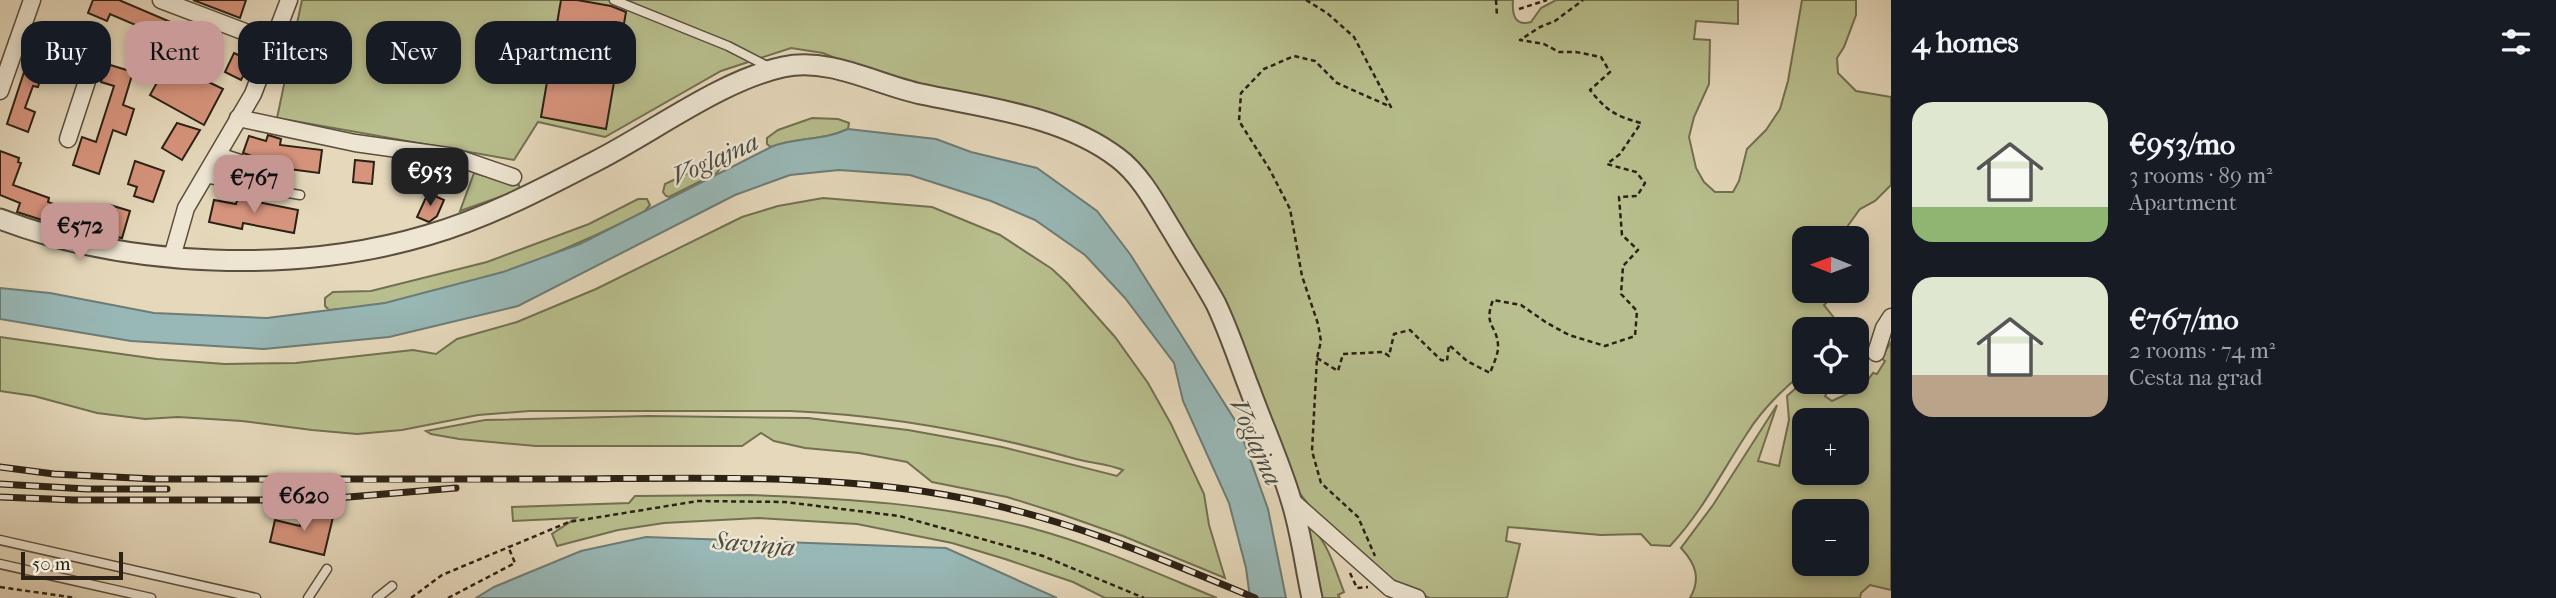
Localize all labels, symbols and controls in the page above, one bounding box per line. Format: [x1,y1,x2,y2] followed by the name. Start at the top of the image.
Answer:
[21,21,111,84] chip: Buy
[125,21,224,84] chip: Rent
[238,21,352,84] chip: Filters
[366,21,461,84] chip: New
[475,21,636,84] chip: Apartment
[2497,23,2535,61] icon: filters
[1912,25,2019,60] text: 4 homes
[667,126,763,192] water label: Voglajna
[2129,127,2235,162] text: €953/mo
[1968,130,2052,214] icon: home
[389,148,471,208] pin: €953
[213,156,295,215] pin: €767
[407,157,453,184] text: €953
[2129,162,2273,189] text: 3 rooms · 89 m²
[230,164,278,191] text: €767
[2129,189,2237,216] text: Apartment
[39,204,121,263] pin: €572
[57,212,103,239] text: €572
[1792,226,1869,303] north arrow
[1792,226,1869,576] map controls
[2129,302,2239,337] text: €767/mo
[1968,305,2052,389] icon: home
[1792,317,1869,394] button: locate
[2129,337,2275,364] text: 2 rooms · 74 m²
[2129,364,2262,391] text: Cesta na grad
[1223,394,1289,490] water label: Voglajna
[1792,408,1869,485] button: +
[263,474,345,533] pin: €620
[279,482,329,509] text: €620
[1792,499,1869,576] button: −
[711,525,796,563] water label: Savinja
[21,549,122,581] scale bar
[32,553,71,575] text: 50 m

